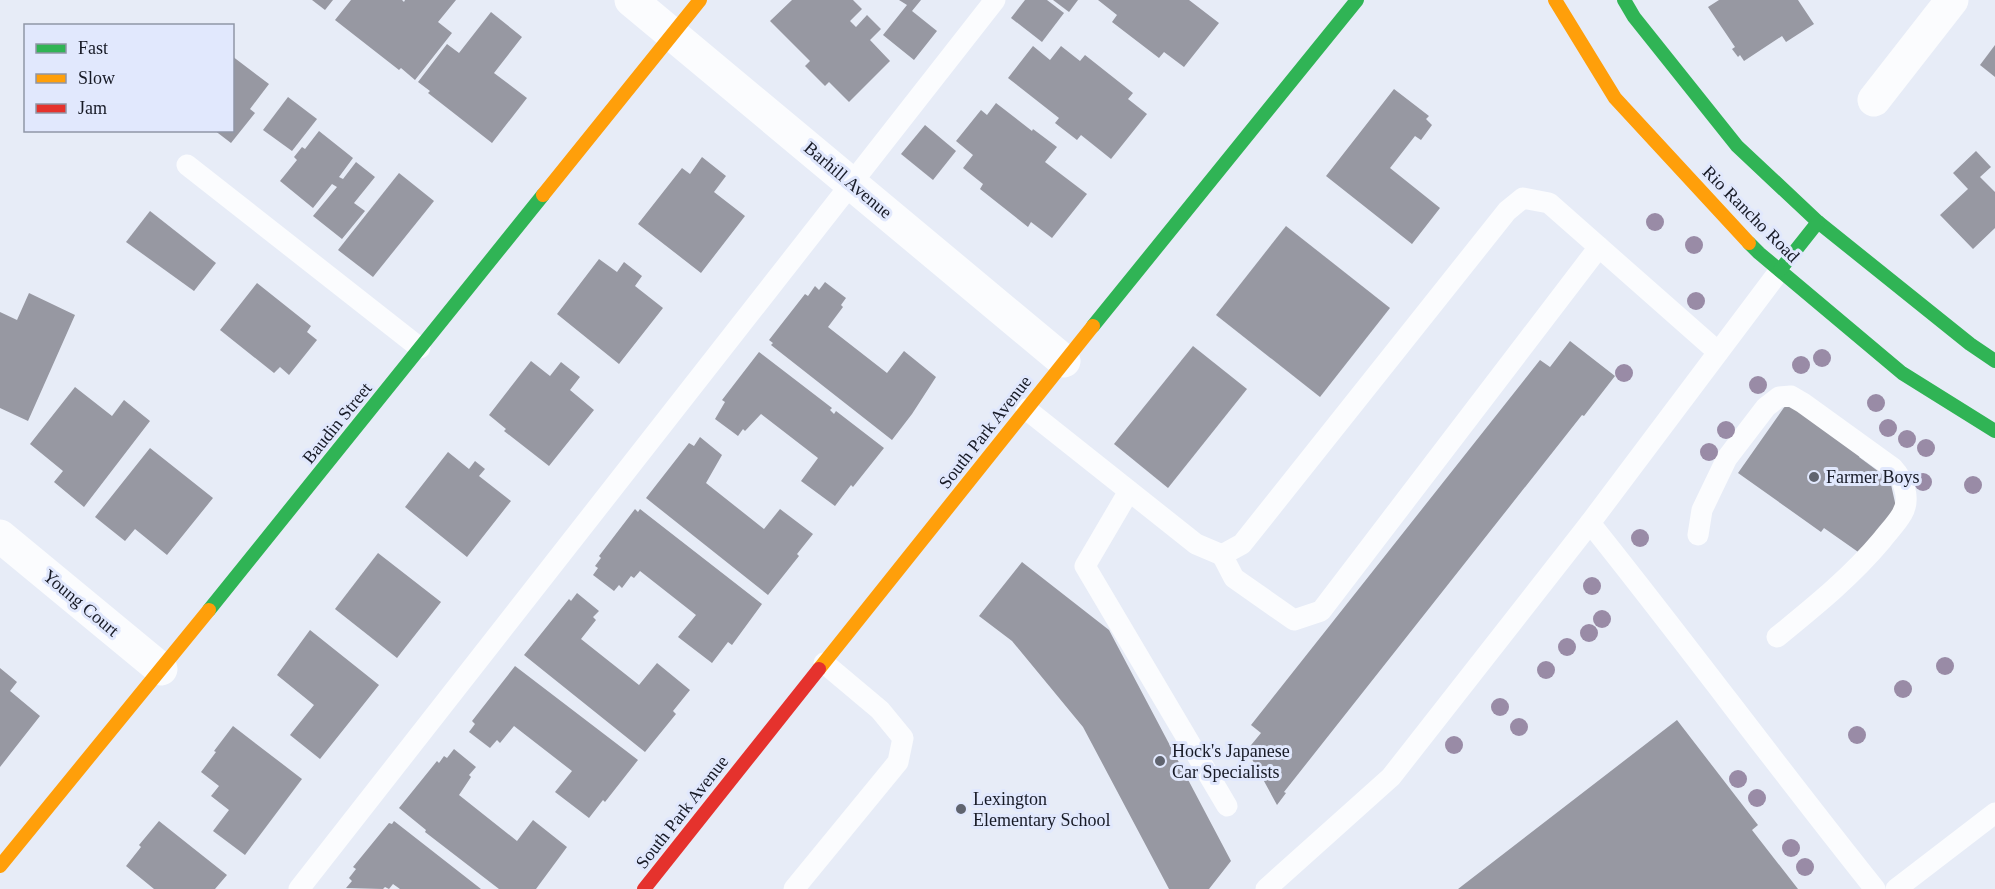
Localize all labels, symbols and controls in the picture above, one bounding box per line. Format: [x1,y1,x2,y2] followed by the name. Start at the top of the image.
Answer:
[24,24,234,132] legend
[78,38,108,58] text: Fast
[78,68,115,88] text: Slow
[78,98,107,118] text: Jam
[800,138,896,222] street label: Barhill Avenue
[1699,162,1803,266] street label: Rio Rancho Road
[935,372,1035,492] street label: South Park Avenue
[298,378,376,468] street label: Baudin Street
[1826,467,1920,487] place label: Farmer Boys
[1807,470,1821,484] marker: Farmer Boys
[39,566,123,640] street label: Young Court
[1172,741,1290,782] place label: Hock's Japanese Car Specialists
[632,752,732,872] street label: South Park Avenue
[1153,754,1167,768] marker: Hock's Japanese Car Specialists
[973,789,1110,830] place label: Lexington Elementary School
[954,802,968,816] marker: Lexington Elementary School

